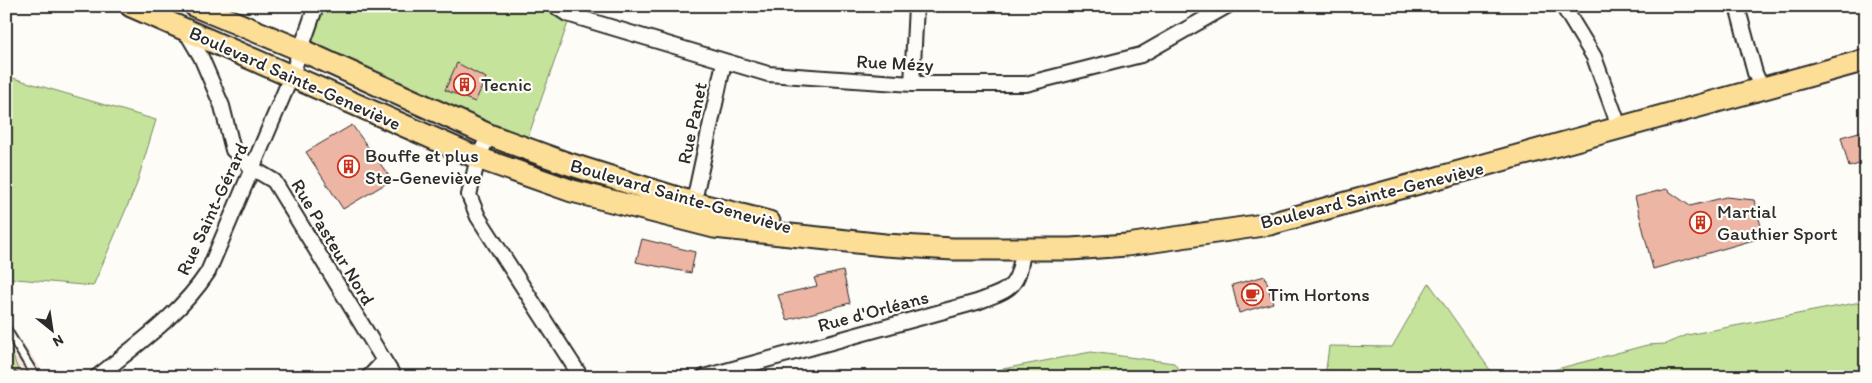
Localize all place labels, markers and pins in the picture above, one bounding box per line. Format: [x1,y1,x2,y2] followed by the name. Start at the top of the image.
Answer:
[453,72,477,96] building icon: Tecnic
[481,73,532,96] place label: Tecnic
[365,144,481,189] place label: Bouffe et plus Ste-Geneviève
[337,154,361,178] building icon: Bouffe et plus Ste-Geneviève
[1717,200,1838,245] place label: Martial Gauthier Sport
[1689,210,1713,234] building icon: Martial Gauthier Sport
[1240,282,1264,306] cafe icon: Tim Hortons
[1268,283,1370,306] place label: Tim Hortons

